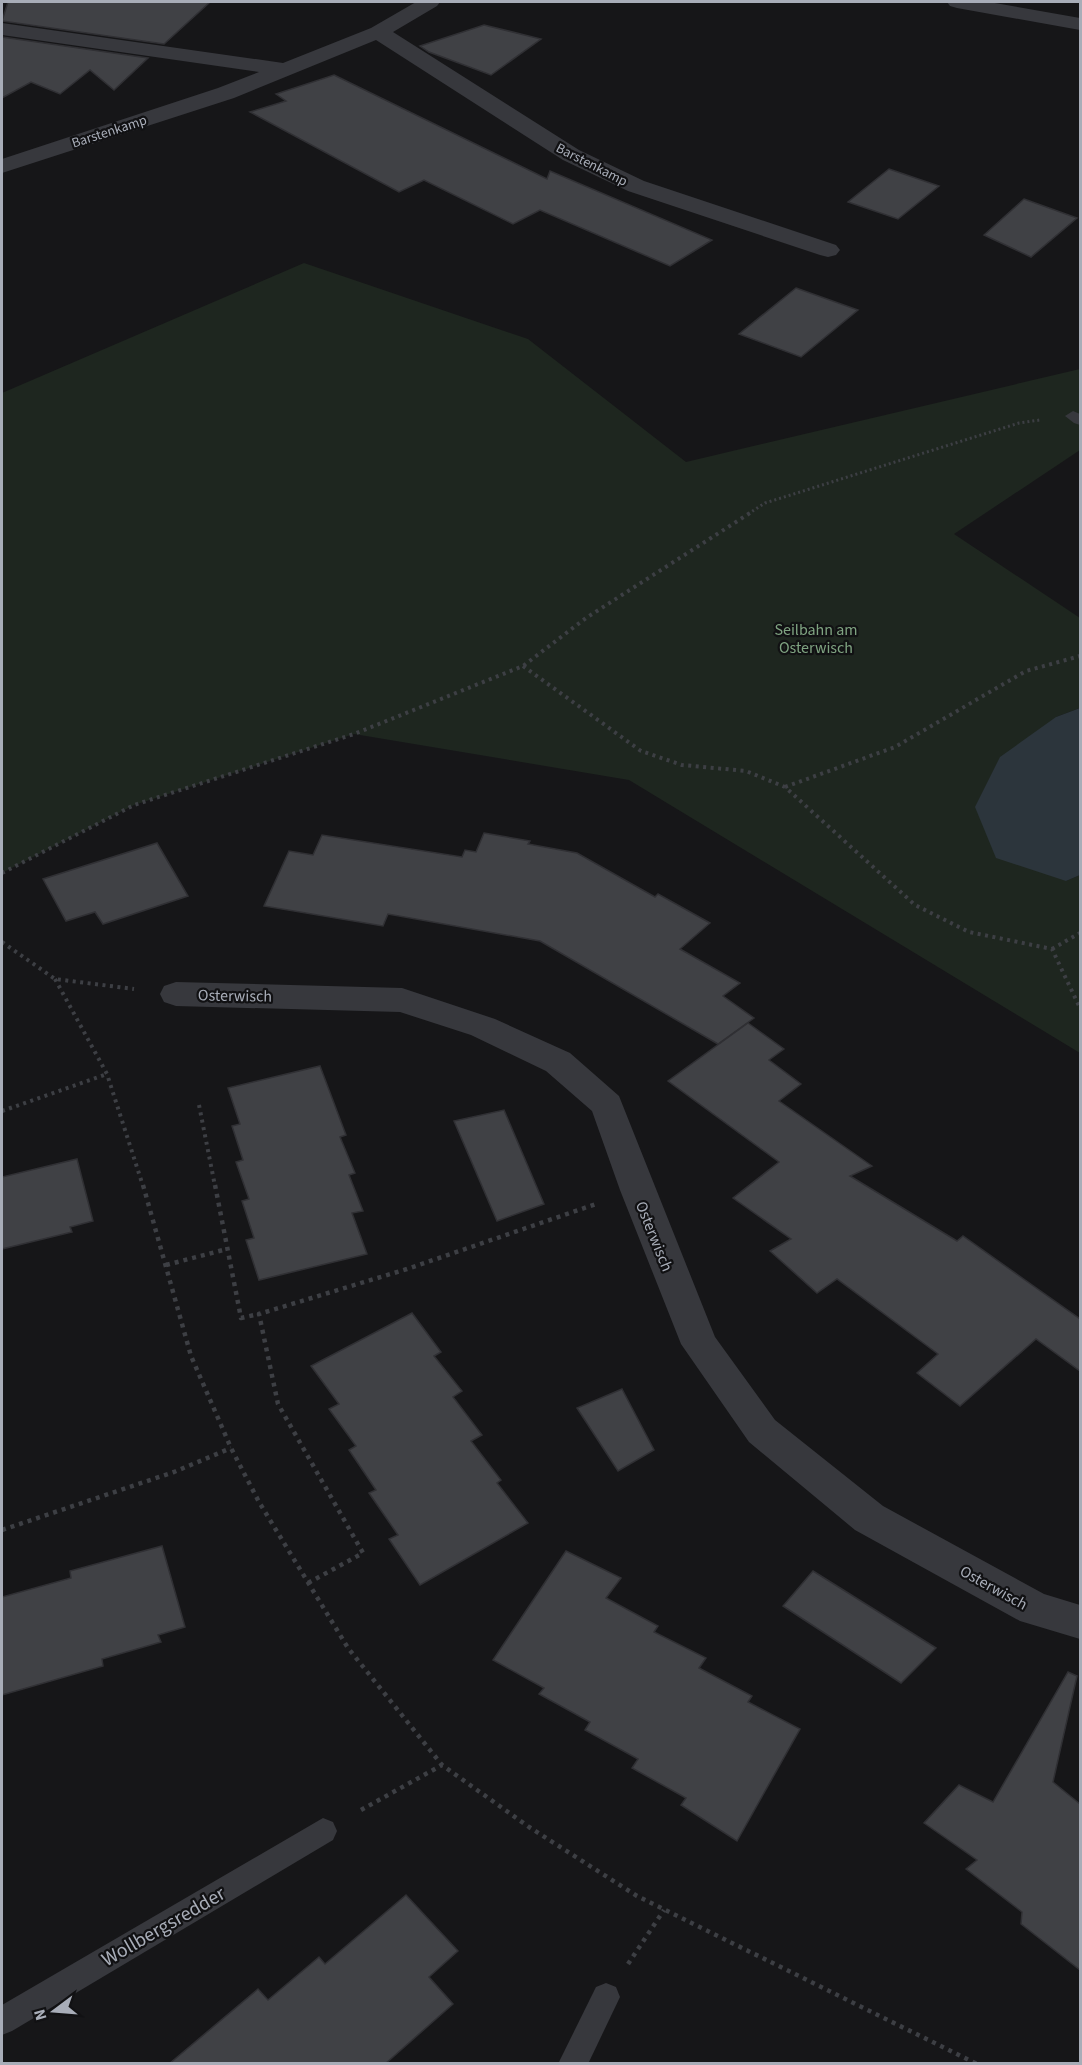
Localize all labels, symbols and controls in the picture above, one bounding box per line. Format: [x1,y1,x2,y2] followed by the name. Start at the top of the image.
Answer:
[69,110,150,154] street label: Barstenkamp
[552,138,631,192] street label: Barstenkamp
[774,619,858,659] park label: Seilbahn am Osterwisch
[198,984,272,1008] street label: Osterwisch
[630,1198,678,1275] street label: Osterwisch
[956,1560,1031,1615] street label: Osterwisch
[96,1880,231,1974] street label: Wollbergsredder
[24,1981,84,2041] north arrow
[29,2007,53,2023] text: N

